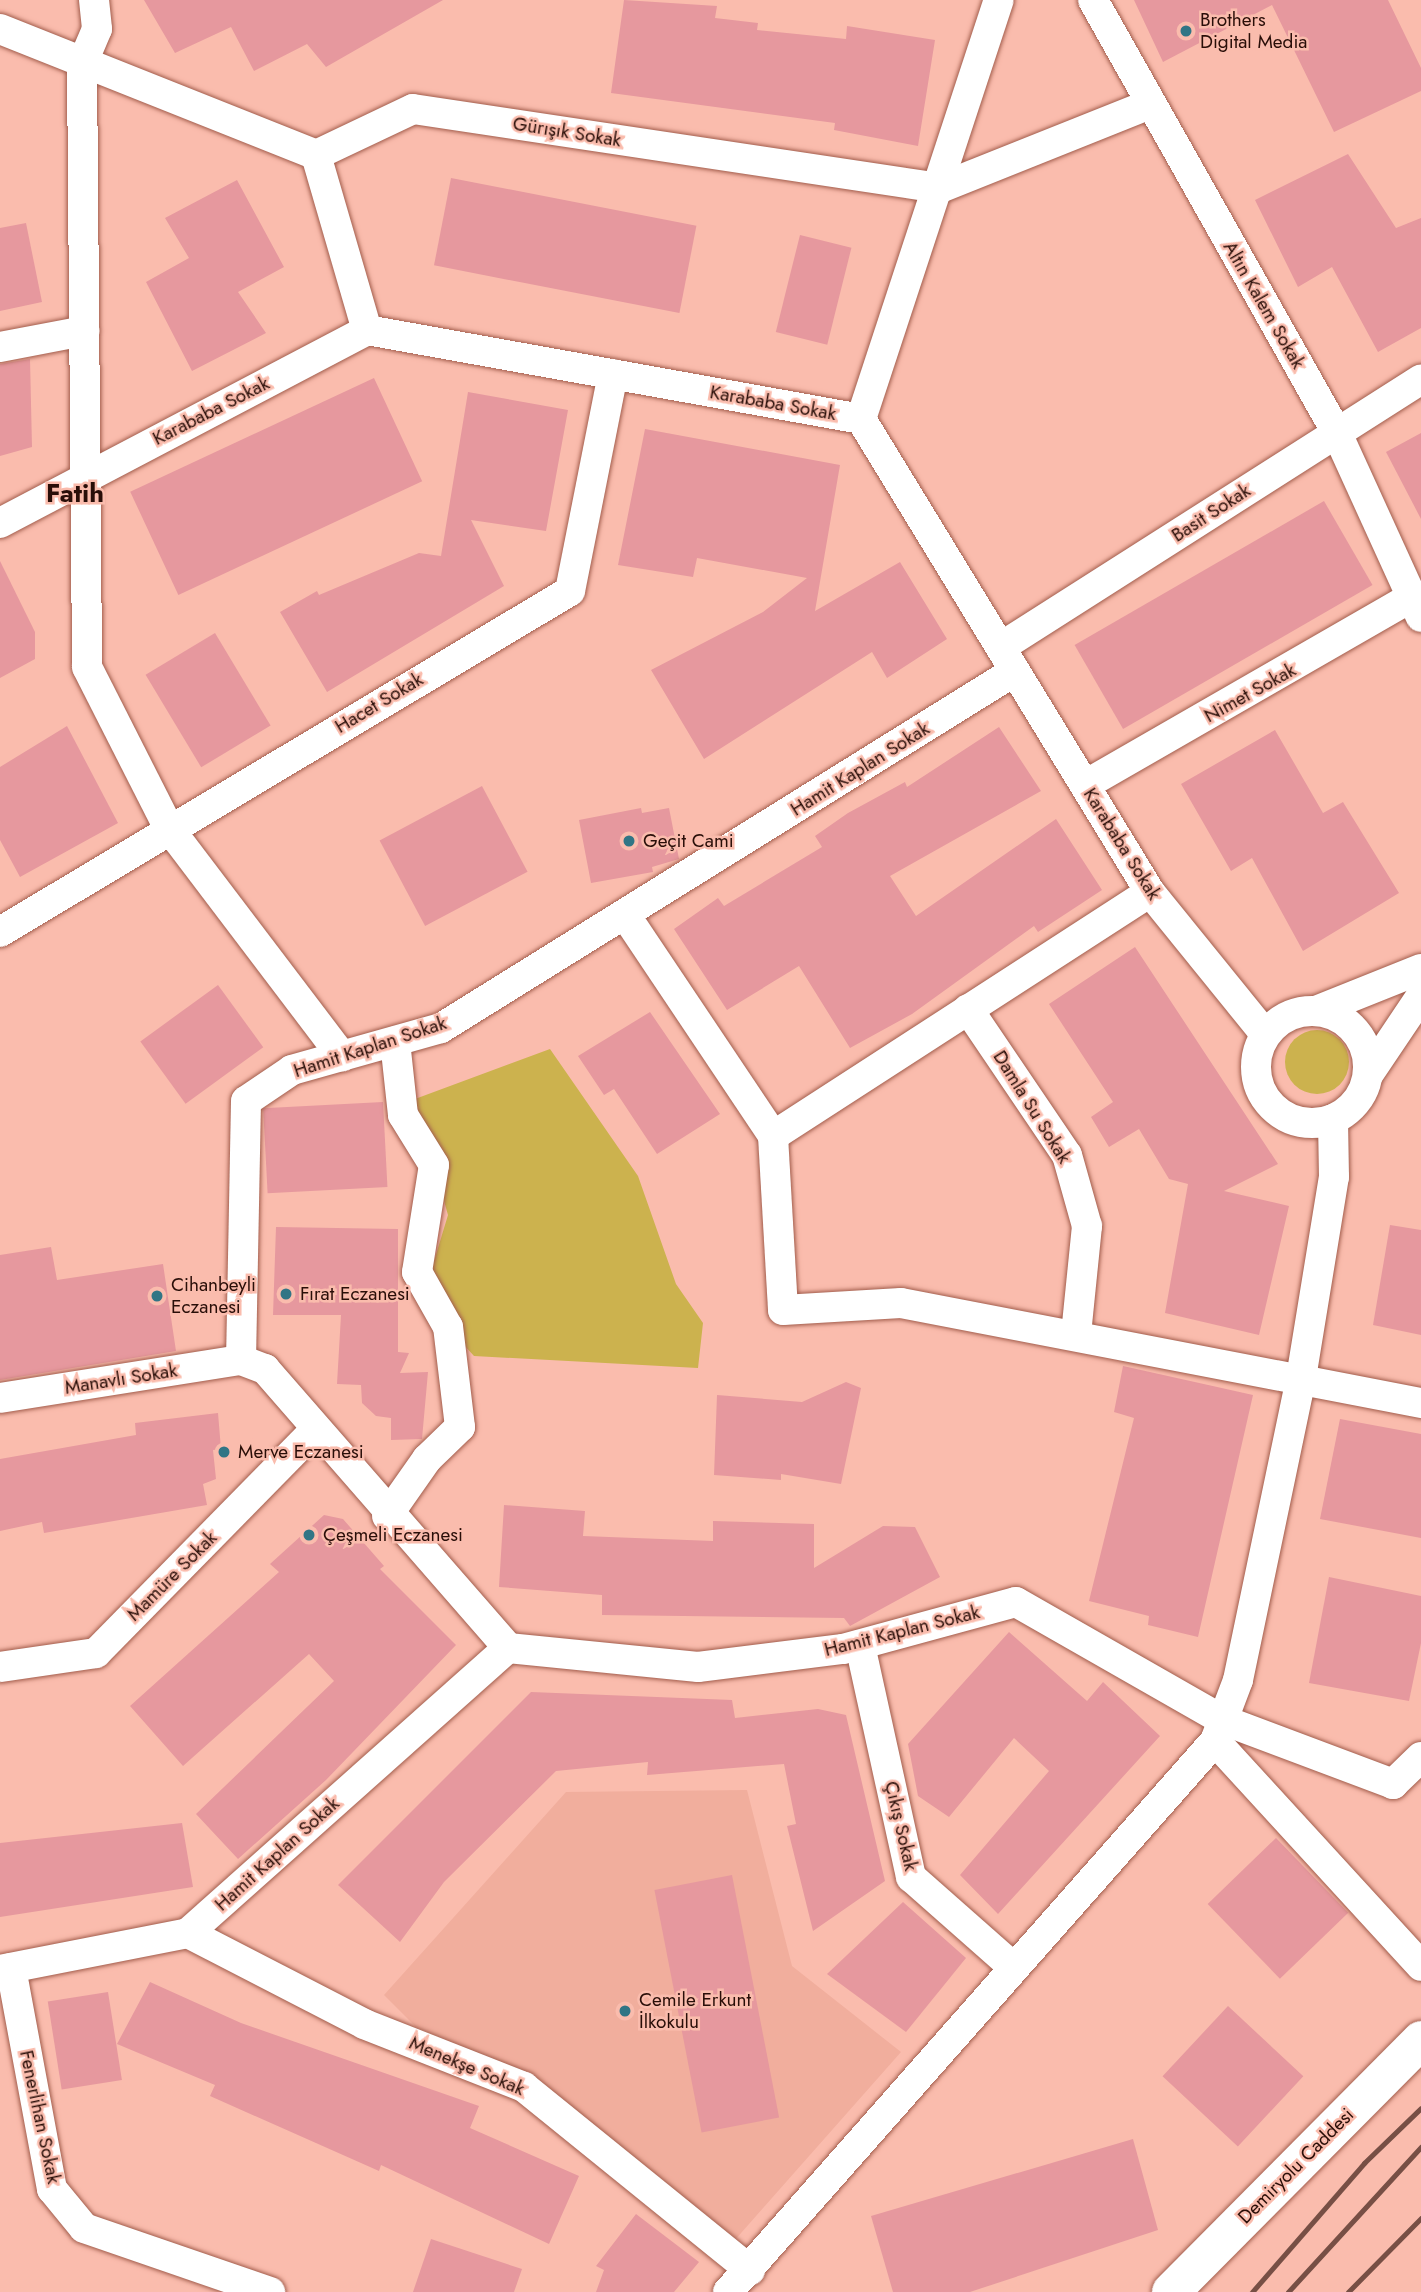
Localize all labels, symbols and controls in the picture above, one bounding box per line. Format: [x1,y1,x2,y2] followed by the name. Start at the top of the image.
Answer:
[1200,9,1307,53] place label: Brothers Digital Media
[1178,23,1194,39] marker: Brothers Digital Media
[511,112,623,152] street label: Gürışık Sokak
[1218,237,1310,373] street label: Altın Kalem Sokak
[149,372,273,450] street label: Karababa Sokak
[708,381,838,425] street label: Karababa Sokak
[46,478,104,510] district label: Fatih
[1167,479,1255,547] street label: Basit Sokak
[1200,659,1300,727] street label: Nimet Sokak
[331,668,427,738] street label: Hacet Sokak
[786,717,934,821] street label: Hamit Kaplan Sokak
[1078,784,1166,904] street label: Karababa Sokak
[643,830,734,852] place label: Geçit Cami
[621,833,637,849] marker: Geçit Cami
[291,1012,449,1082] street label: Hamit Kaplan Sokak
[988,1046,1076,1168] street label: Damla Su Sokak
[171,1274,256,1318] place label: Cihanbeyli Eczanesi
[300,1283,410,1305] place label: Fırat Eczanesi
[278,1286,294,1302] marker: Fırat Eczanesi
[149,1288,165,1304] marker: Cihanbeyli Eczanesi
[63,1359,179,1399] street label: Manavlı Sokak
[238,1441,364,1463] place label: Merve Eczanesi
[216,1444,232,1460] marker: Merve Eczanesi
[323,1524,463,1546] place label: Çeşmeli Eczanesi
[122,1526,222,1626] street label: Mamüre Sokak
[301,1527,317,1543] marker: Çeşmeli Eczanesi
[822,1601,982,1661] street label: Hamit Kaplan Sokak
[880,1779,922,1873] street label: Çıkış Sokak
[210,1792,344,1916] street label: Hamit Kaplan Sokak
[639,1989,751,2033] place label: Cemile Erkunt İlkokulu
[617,2003,633,2019] marker: Cemile Erkunt İlkokulu
[406,2031,528,2101] street label: Menekşe Sokak
[15,2048,65,2186] street label: Fenerlihan Sokak
[1233,2103,1359,2229] street label: Demiryolu Caddesi

